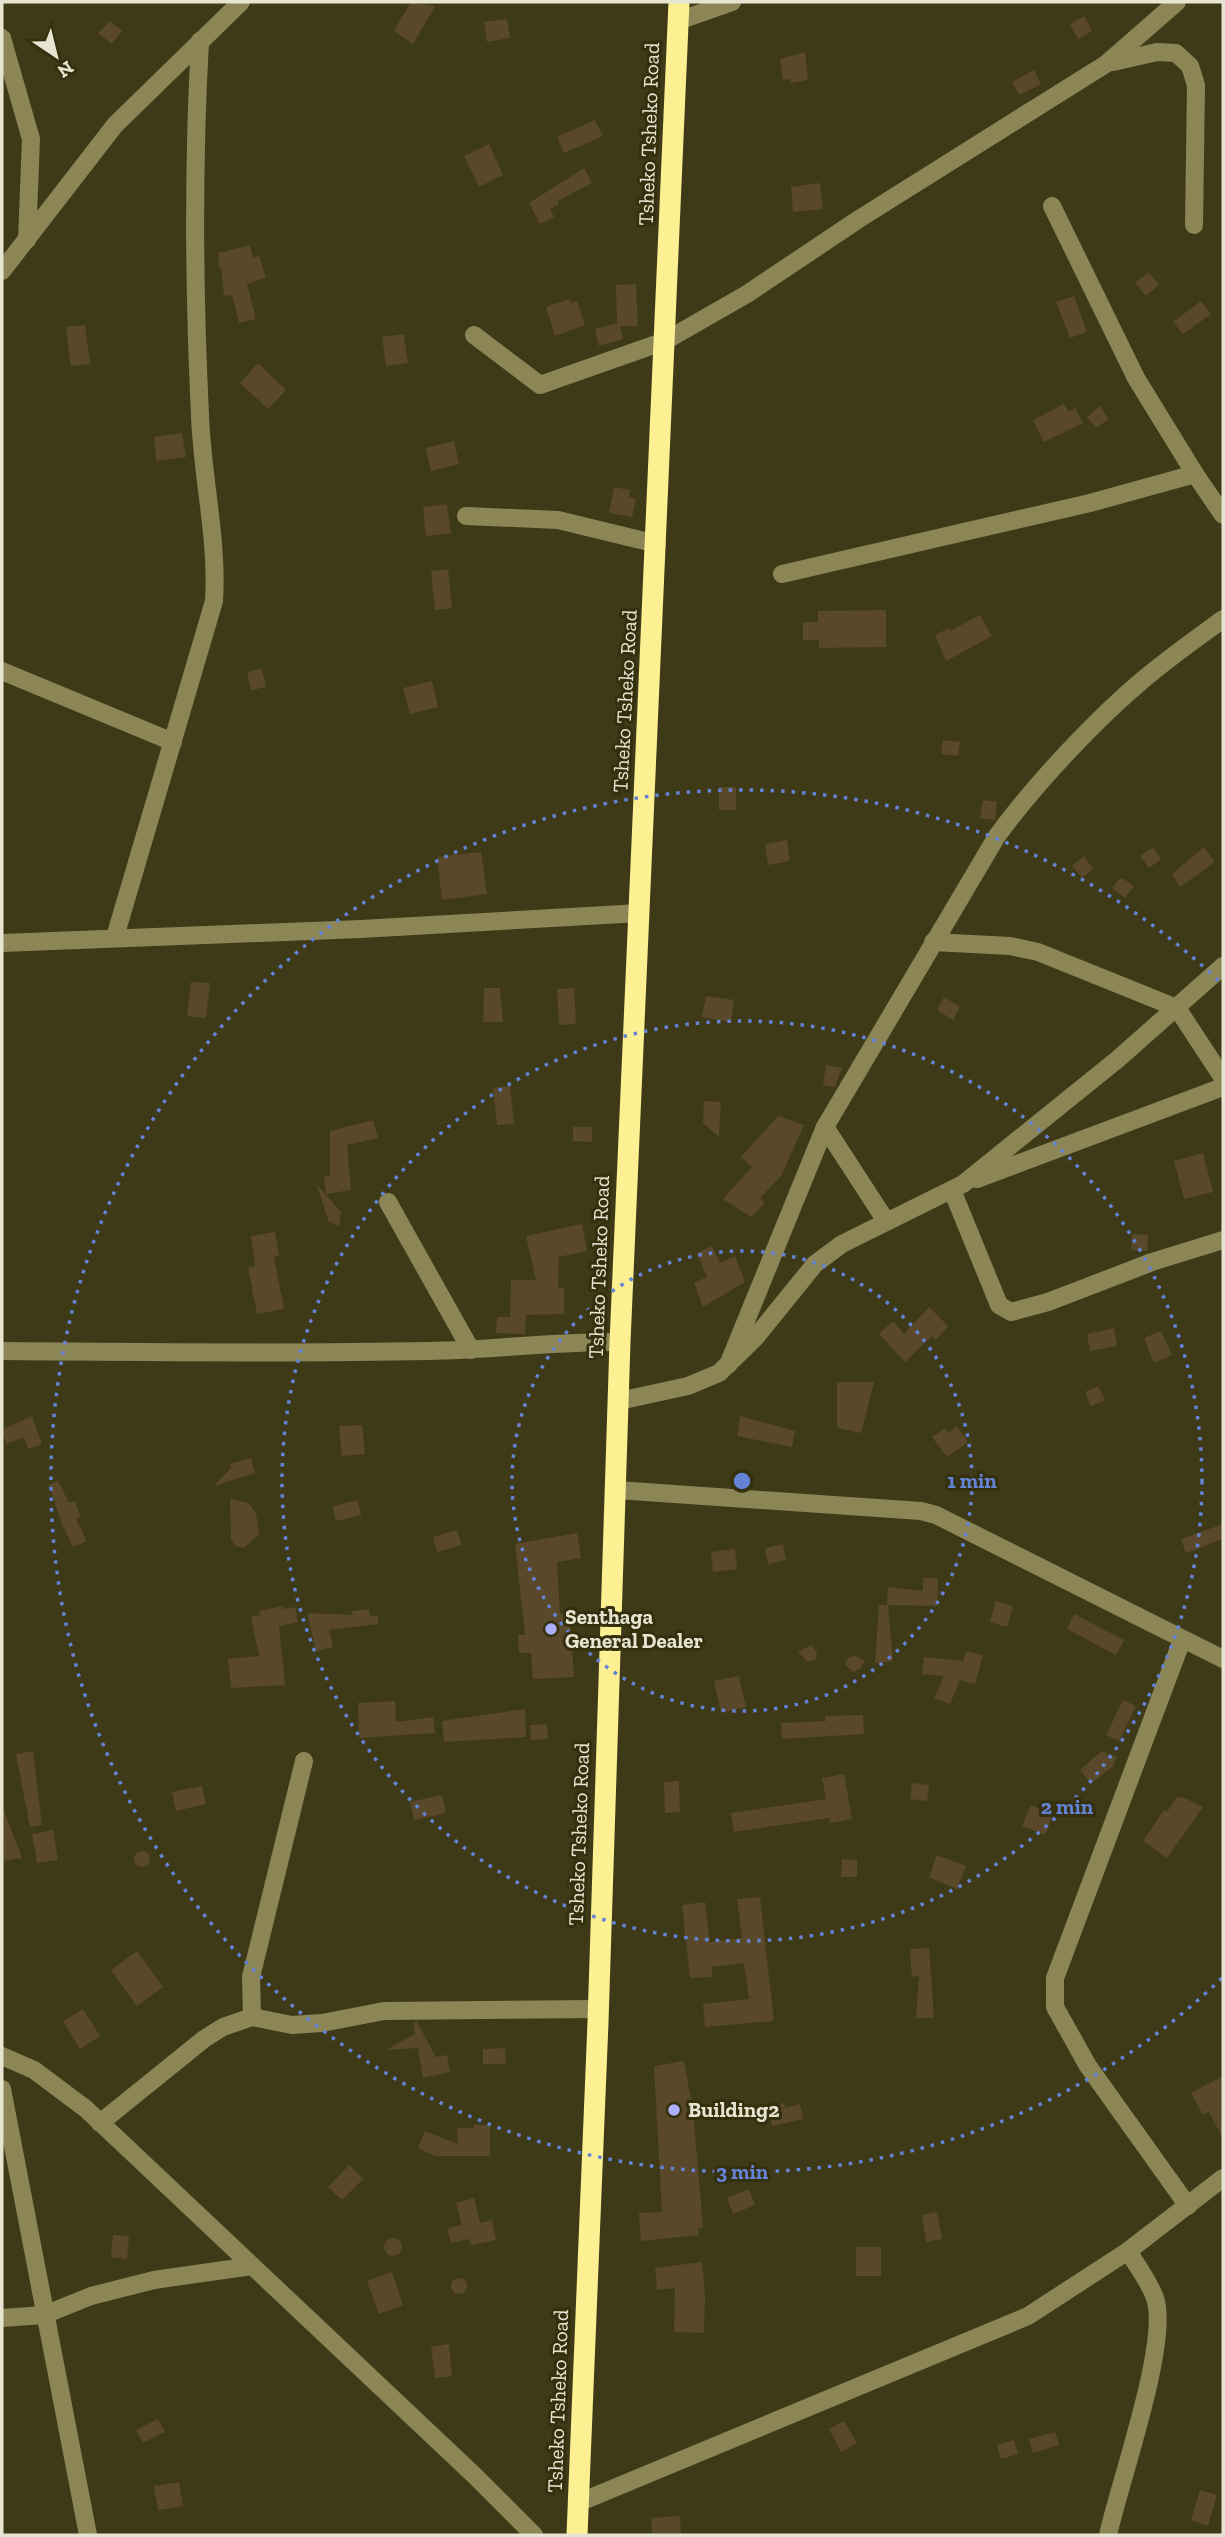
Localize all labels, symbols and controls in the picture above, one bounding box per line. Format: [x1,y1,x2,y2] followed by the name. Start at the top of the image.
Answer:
[21,21,91,91] north arrow
[633,42,664,226] street label: Tsheko Tsheko Road
[53,56,78,83] text: N
[607,609,642,793] street label: Tsheko Tsheko Road
[583,1175,614,1359] street label: Tsheko Tsheko Road
[947,1468,997,1493] text: 1 min
[730,1469,754,1493] centre of rings
[565,1604,703,1653] place label: Senthaga General Dealer
[543,1621,559,1637] marker: Senthaga General Dealer
[563,1742,594,1926] street label: Tsheko Tsheko Road
[1041,1794,1094,1819] text: 2 min
[688,2097,780,2122] place label: Building2
[666,2102,682,2118] marker: Building2
[716,2159,769,2184] text: 3 min
[542,2309,573,2493] street label: Tsheko Tsheko Road

